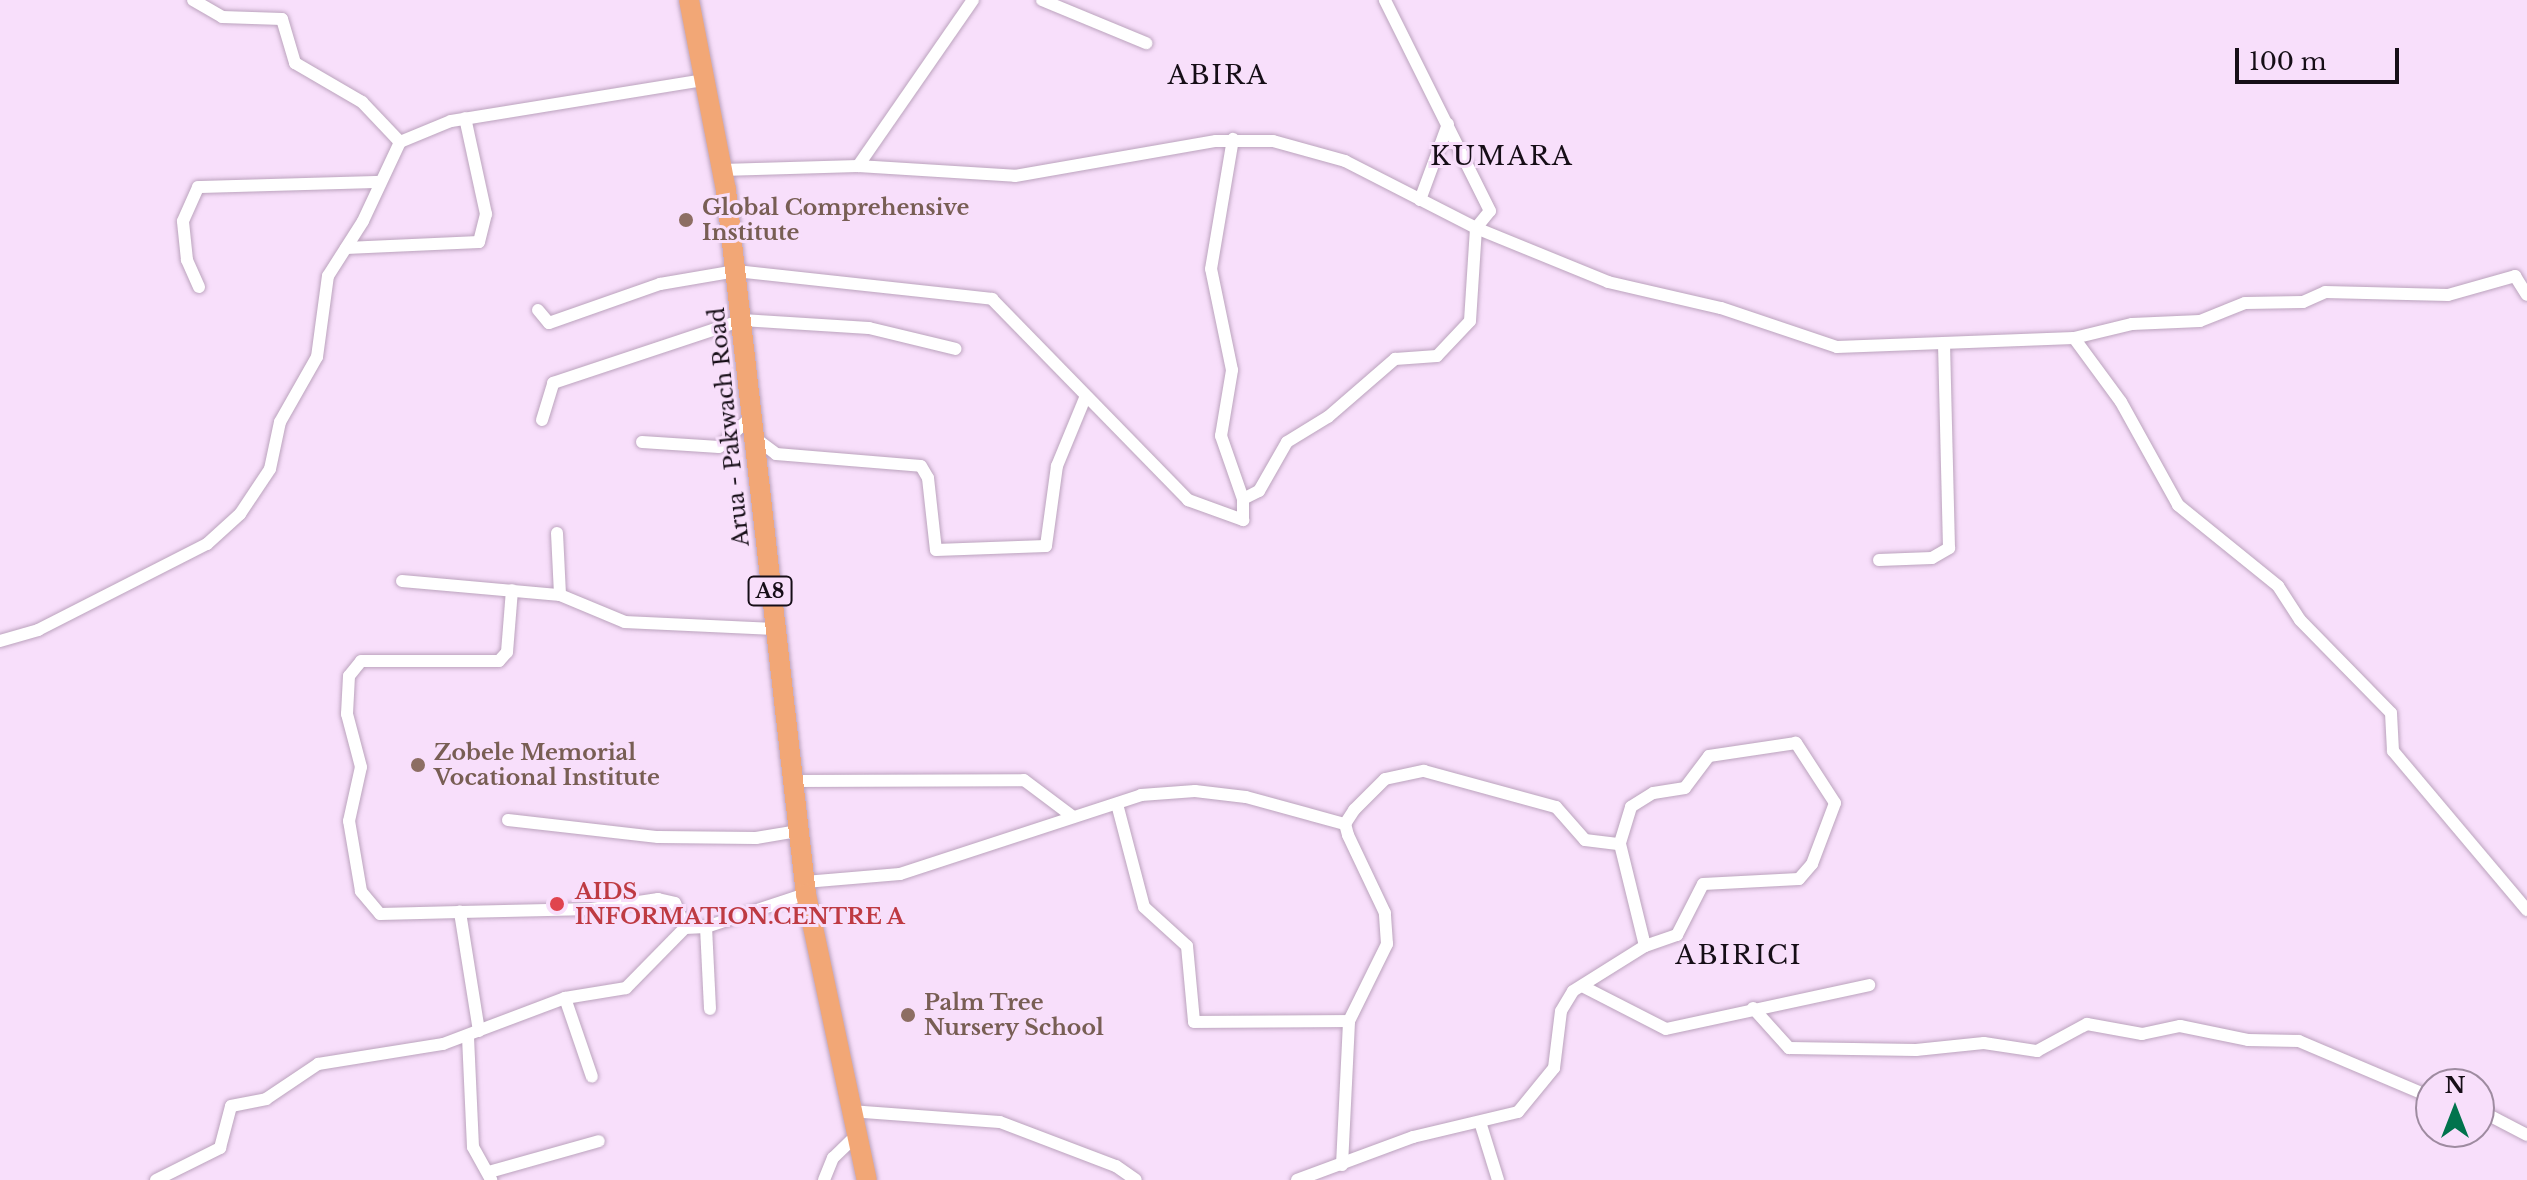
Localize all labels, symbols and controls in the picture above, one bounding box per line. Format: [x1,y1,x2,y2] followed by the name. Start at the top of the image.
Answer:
[2239,32,2403,82] scale bar
[2249,47,2327,76] text: 100 m
[1167,60,1269,92] district label: ABIRA
[1430,141,1574,173] district label: KUMARA
[702,194,969,246] place label: Global Comprehensive Institute
[677,211,695,229] marker: Global Comprehensive Institute
[703,306,755,548] street label: Arua - Pakwach Road
[746,575,794,607] road number: A8
[434,739,660,790] place label: Zobele Memorial Vocational Institute
[409,756,427,774] marker: Zobele Memorial Vocational Institute
[575,878,905,930] place label: AIDS INFORMATION.CENTRE A
[546,893,568,915] marker: AIDS INFORMATION.CENTRE A
[1675,940,1803,972] district label: ABIRICI
[924,989,1104,1040] place label: Palm Tree Nursery School
[899,1006,917,1024] marker: Palm Tree Nursery School
[2415,1068,2495,1148] north arrow
[2445,1072,2465,1099] text: N

